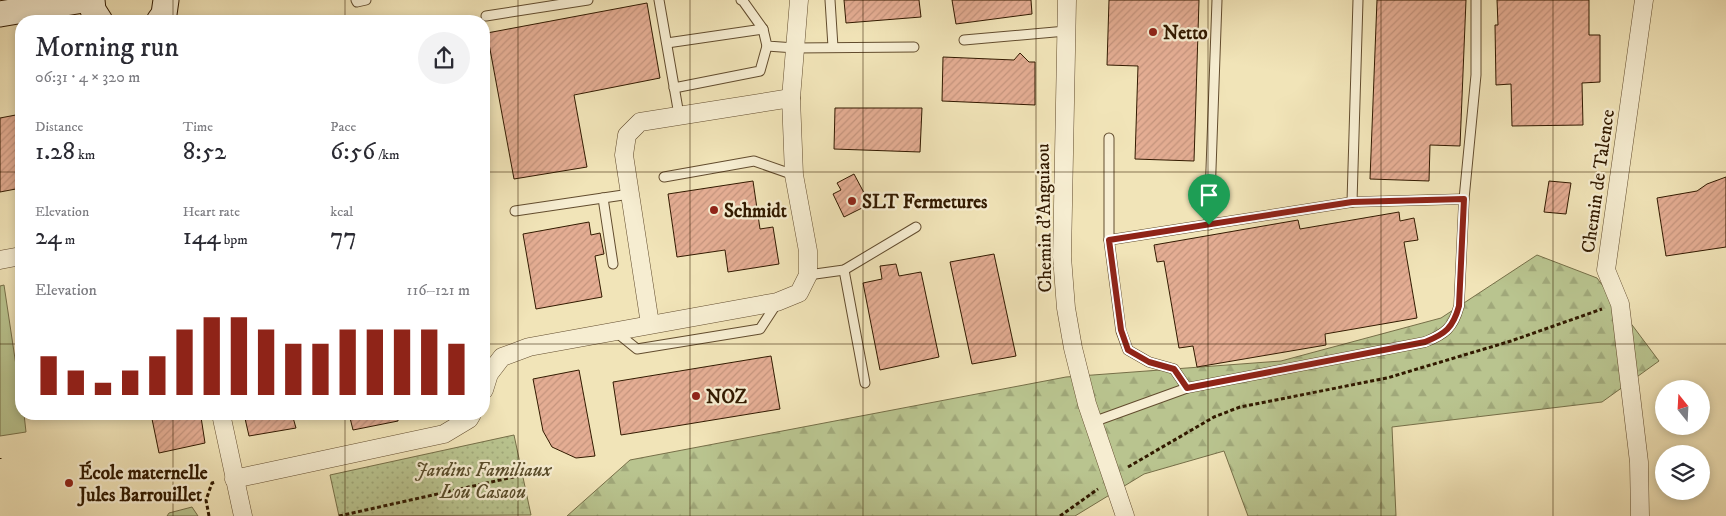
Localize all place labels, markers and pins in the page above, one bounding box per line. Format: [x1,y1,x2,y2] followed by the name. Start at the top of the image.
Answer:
[1163,22,1208,45] place label: Netto
[1147,26,1159,38] marker: Netto
[1188,174,1230,225] pin
[862,191,988,214] place label: SLT Fermetures
[846,195,858,207] marker: SLT Fermetures
[724,200,788,223] place label: Schmidt
[708,204,720,216] marker: Schmidt
[706,386,748,409] place label: NOZ
[690,390,702,402] marker: NOZ
[77,460,208,507] place label: École maternelle Jules Barrouillet
[63,477,75,489] marker: École maternelle Jules Barrouillet

